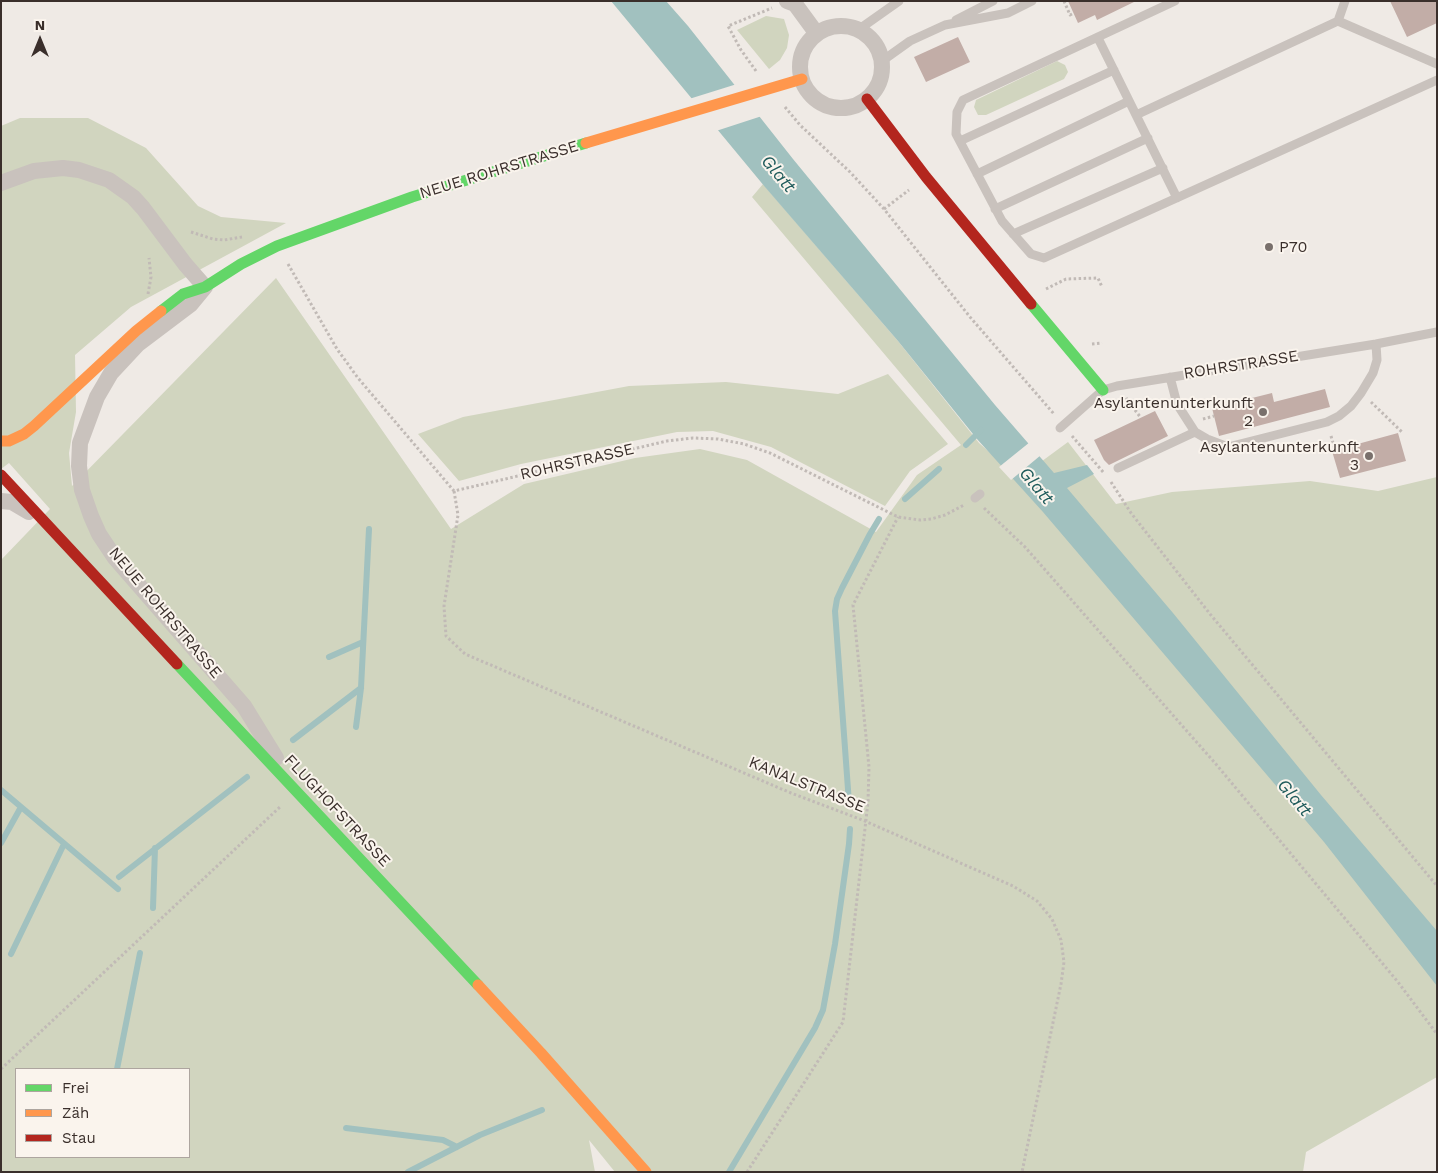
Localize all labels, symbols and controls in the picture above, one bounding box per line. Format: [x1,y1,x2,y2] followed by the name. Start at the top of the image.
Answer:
[15,15,65,65] north arrow
[35,17,45,33] text: N
[417,137,581,203] street label: NEUE ROHRSTRASSE
[756,151,800,197] water label: Glatt
[1279,237,1307,257] place label: P70
[1263,241,1275,253] marker: P70
[1182,346,1300,384] street label: ROHRSTRASSE
[1094,393,1253,431] place label: Asylantenunterkunft 2
[1257,406,1269,418] marker: Asylantenunterkunft 2
[1200,437,1359,475] place label: Asylantenunterkunft 3
[518,440,636,484] street label: ROHRSTRASSE
[1363,450,1375,462] marker: Asylantenunterkunft 3
[1014,463,1058,509] water label: Glatt
[105,544,225,682] street label: NEUE ROHRSTRASSE
[280,751,394,871] street label: FLUGHOFSTRASSE
[746,753,868,817] street label: KANALSTRASSE
[1272,775,1316,821] water label: Glatt
[15,1068,190,1158] legend
[62,1079,89,1097] text: Frei
[62,1104,89,1122] text: Zäh
[62,1129,96,1147] text: Stau

